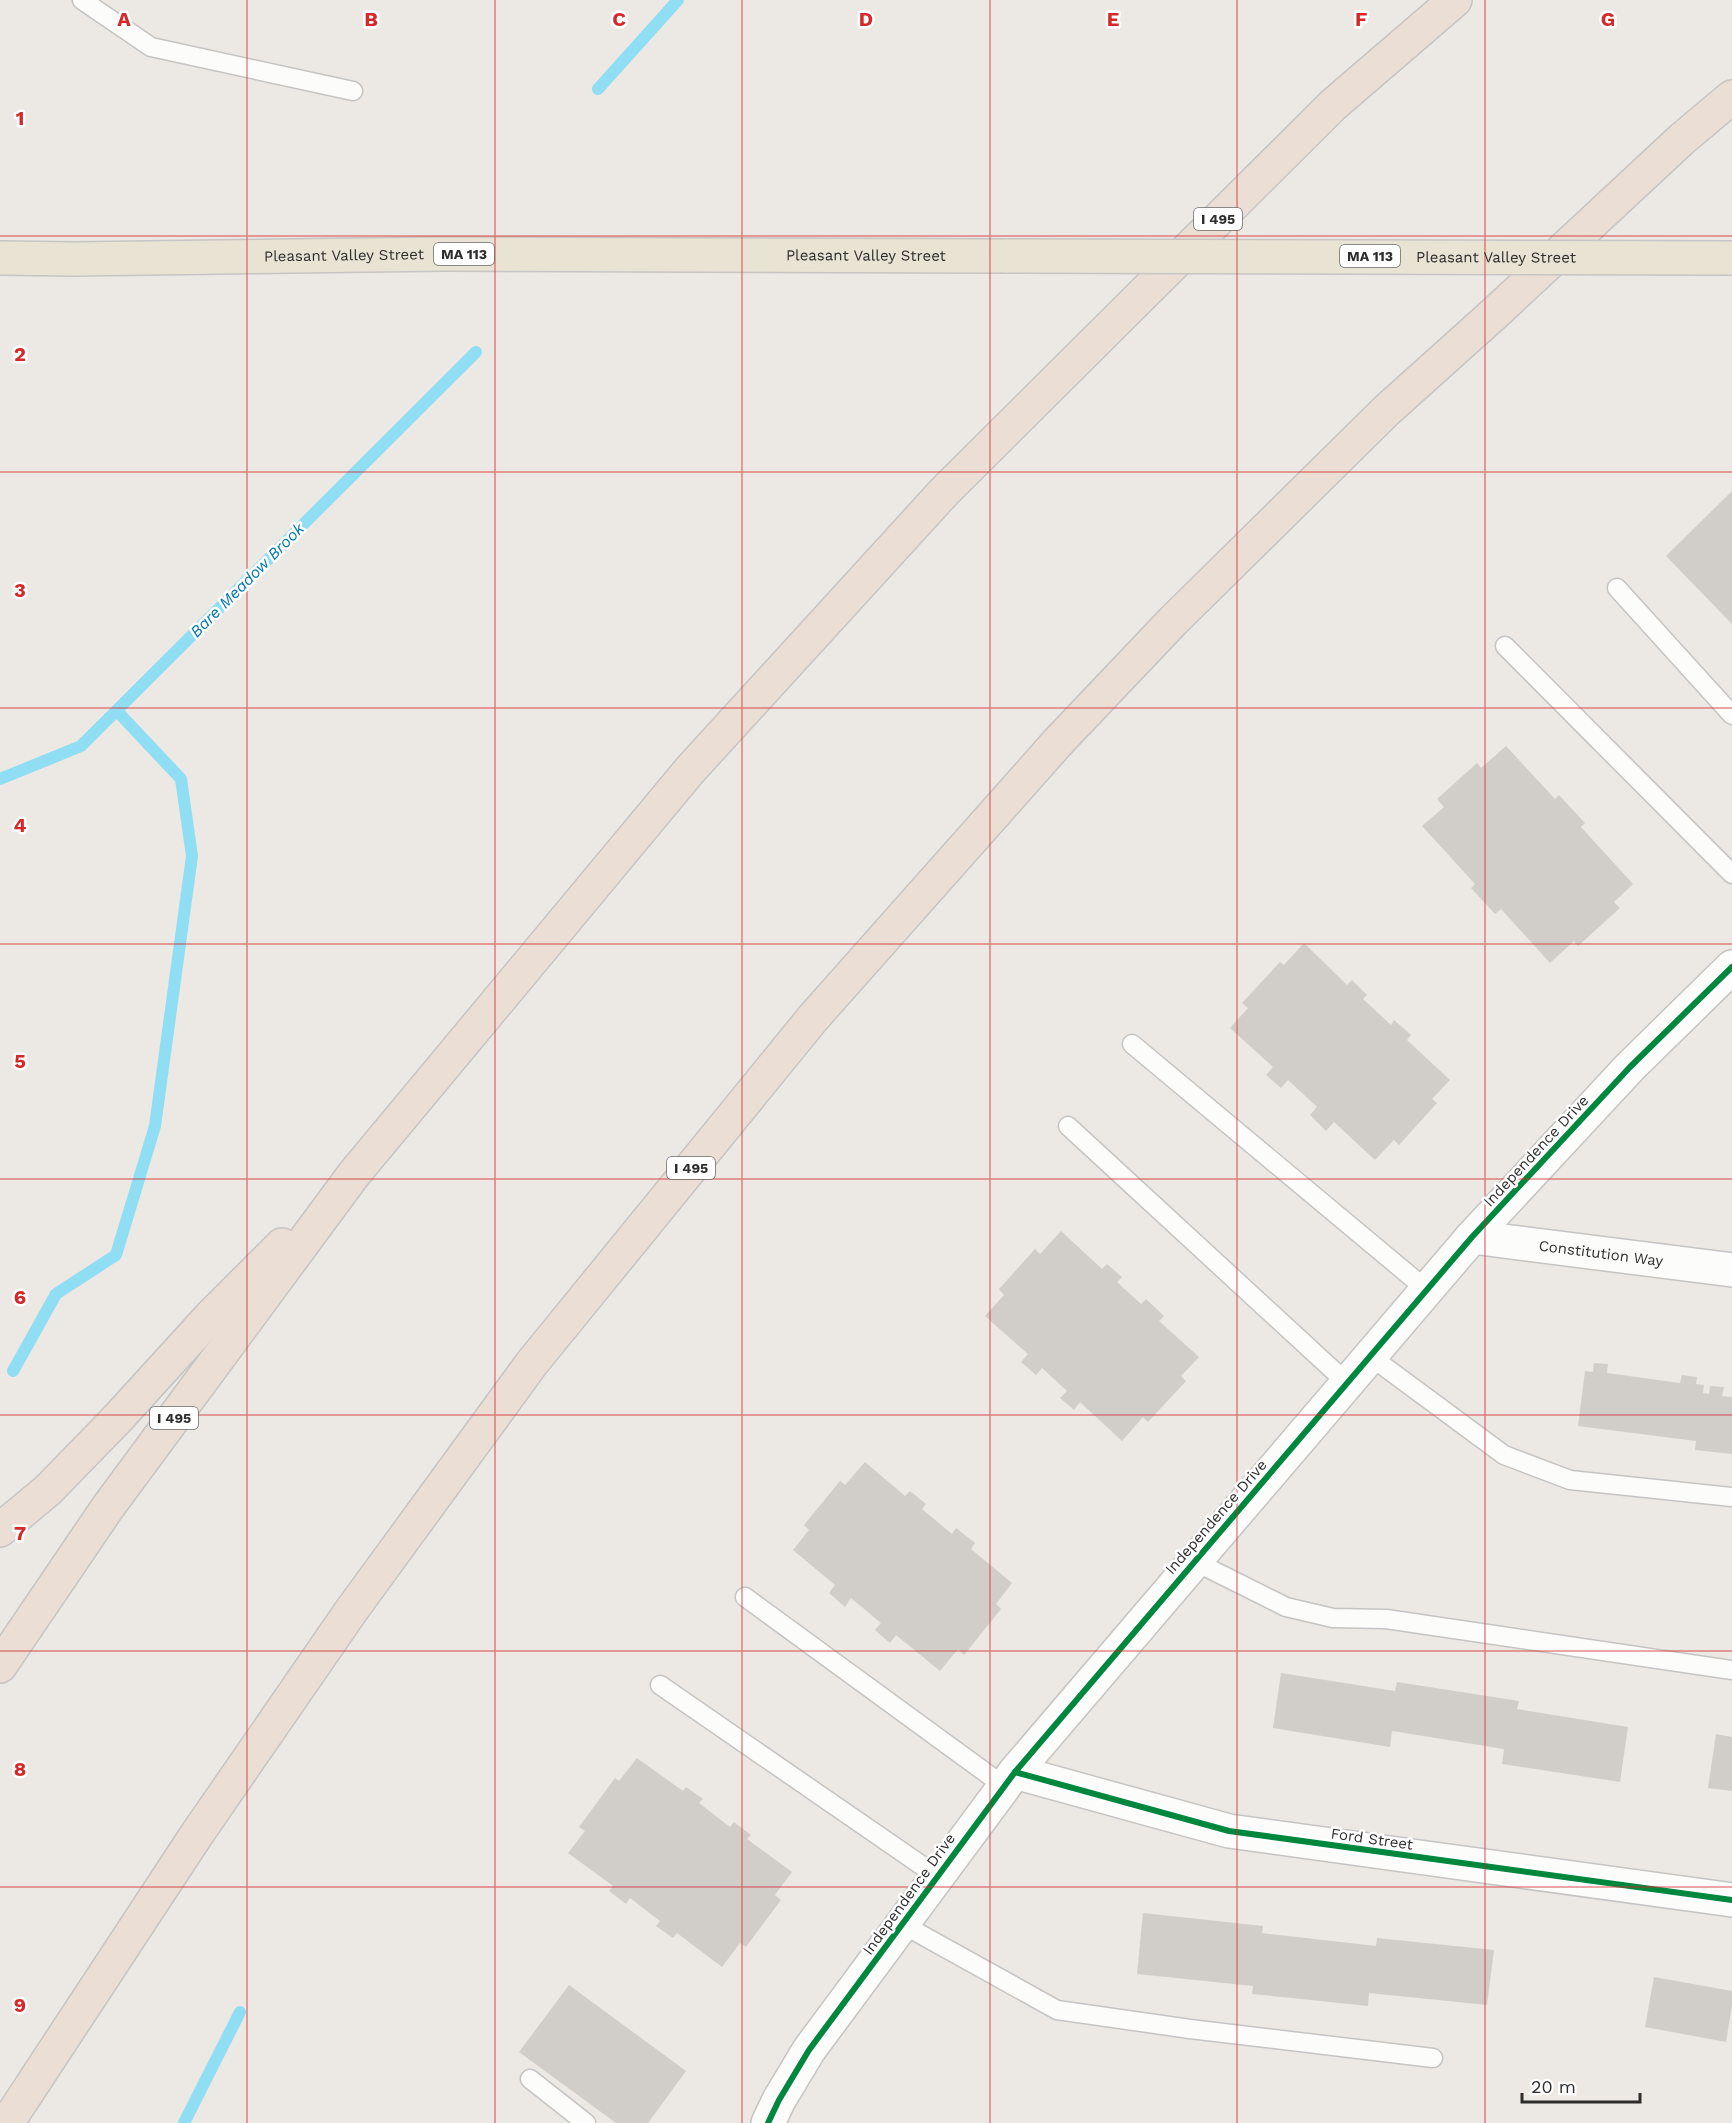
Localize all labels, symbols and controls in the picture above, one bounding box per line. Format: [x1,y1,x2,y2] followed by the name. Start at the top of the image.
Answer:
[117,7,131,31] text: A
[364,7,378,31] text: B
[612,7,626,31] text: C
[859,7,873,31] text: D
[1107,7,1119,31] text: E
[1355,7,1367,31] text: F
[1601,7,1615,31] text: G
[16,106,24,130] text: 1
[1194,208,1242,230] road number: I 495
[434,243,494,265] road number: MA 113
[264,245,425,265] street label: Pleasant Valley Street
[1340,245,1400,267] road number: MA 113
[786,246,947,265] street label: Pleasant Valley Street
[1416,248,1577,267] street label: Pleasant Valley Street
[14,342,26,366] text: 2
[186,518,309,641] water label: Bare Meadow Brook
[14,578,26,602] text: 3
[14,813,27,837] text: 4
[14,1049,26,1073] text: 5
[1480,1092,1592,1210] street label: Independence Drive
[667,1157,715,1179] road number: I 495
[1538,1237,1665,1270] street label: Constitution Way
[14,1285,26,1309] text: 6
[150,1407,198,1429] road number: I 495
[1161,1456,1271,1578] street label: Independence Drive
[14,1521,26,1545] text: 7
[14,1757,26,1781] text: 8
[1330,1824,1415,1854] street label: Ford Street
[859,1830,959,1958] street label: Independence Drive
[14,1993,26,2017] text: 9
[1522,2066,1640,2104] scale bar
[1531,2076,1576,2097] text: 20 m

